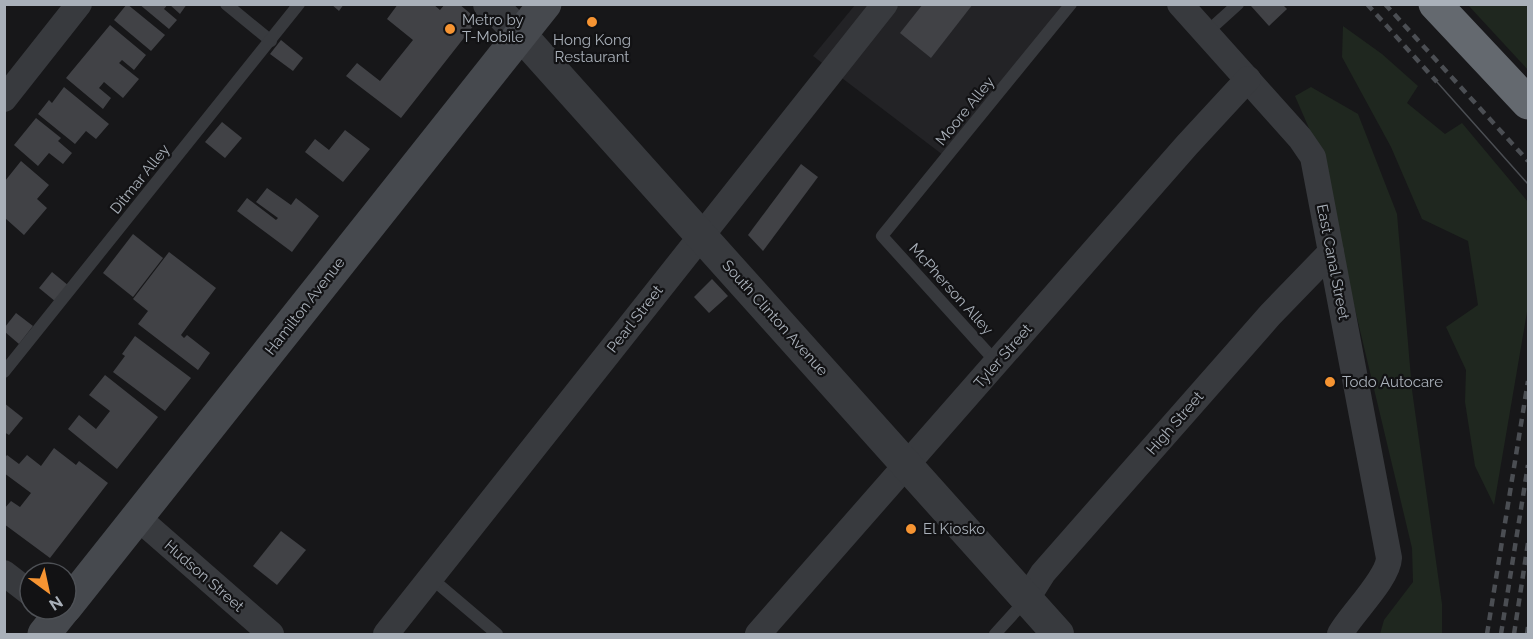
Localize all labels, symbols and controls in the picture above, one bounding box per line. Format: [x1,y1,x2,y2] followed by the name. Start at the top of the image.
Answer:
[462,11,524,46] place label: Metro by T-Mobile
[585,15,599,29] marker: Hong Kong Restaurant
[443,22,457,36] marker: Metro by T-Mobile
[553,31,631,66] place label: Hong Kong Restaurant
[932,73,998,149] street label: Moore Alley
[106,141,174,217] street label: Ditmar Alley
[1313,202,1353,322] street label: East Canal Street
[905,240,997,338] street label: McPherson Alley
[261,253,349,358] street label: Hamilton Avenue
[718,256,832,380] street label: South Clinton Avenue
[603,282,667,356] street label: Pearl Street
[970,320,1036,392] street label: Tyler Street
[1342,373,1443,391] place label: Todo Autocare
[1323,375,1337,389] marker: Todo Autocare
[1143,388,1207,458] street label: High Street
[923,520,985,538] place label: El Kiosko
[904,522,918,536] marker: El Kiosko
[160,537,248,615] street label: Hudson Street
[18,561,78,621] north arrow
[46,592,66,614] text: N

